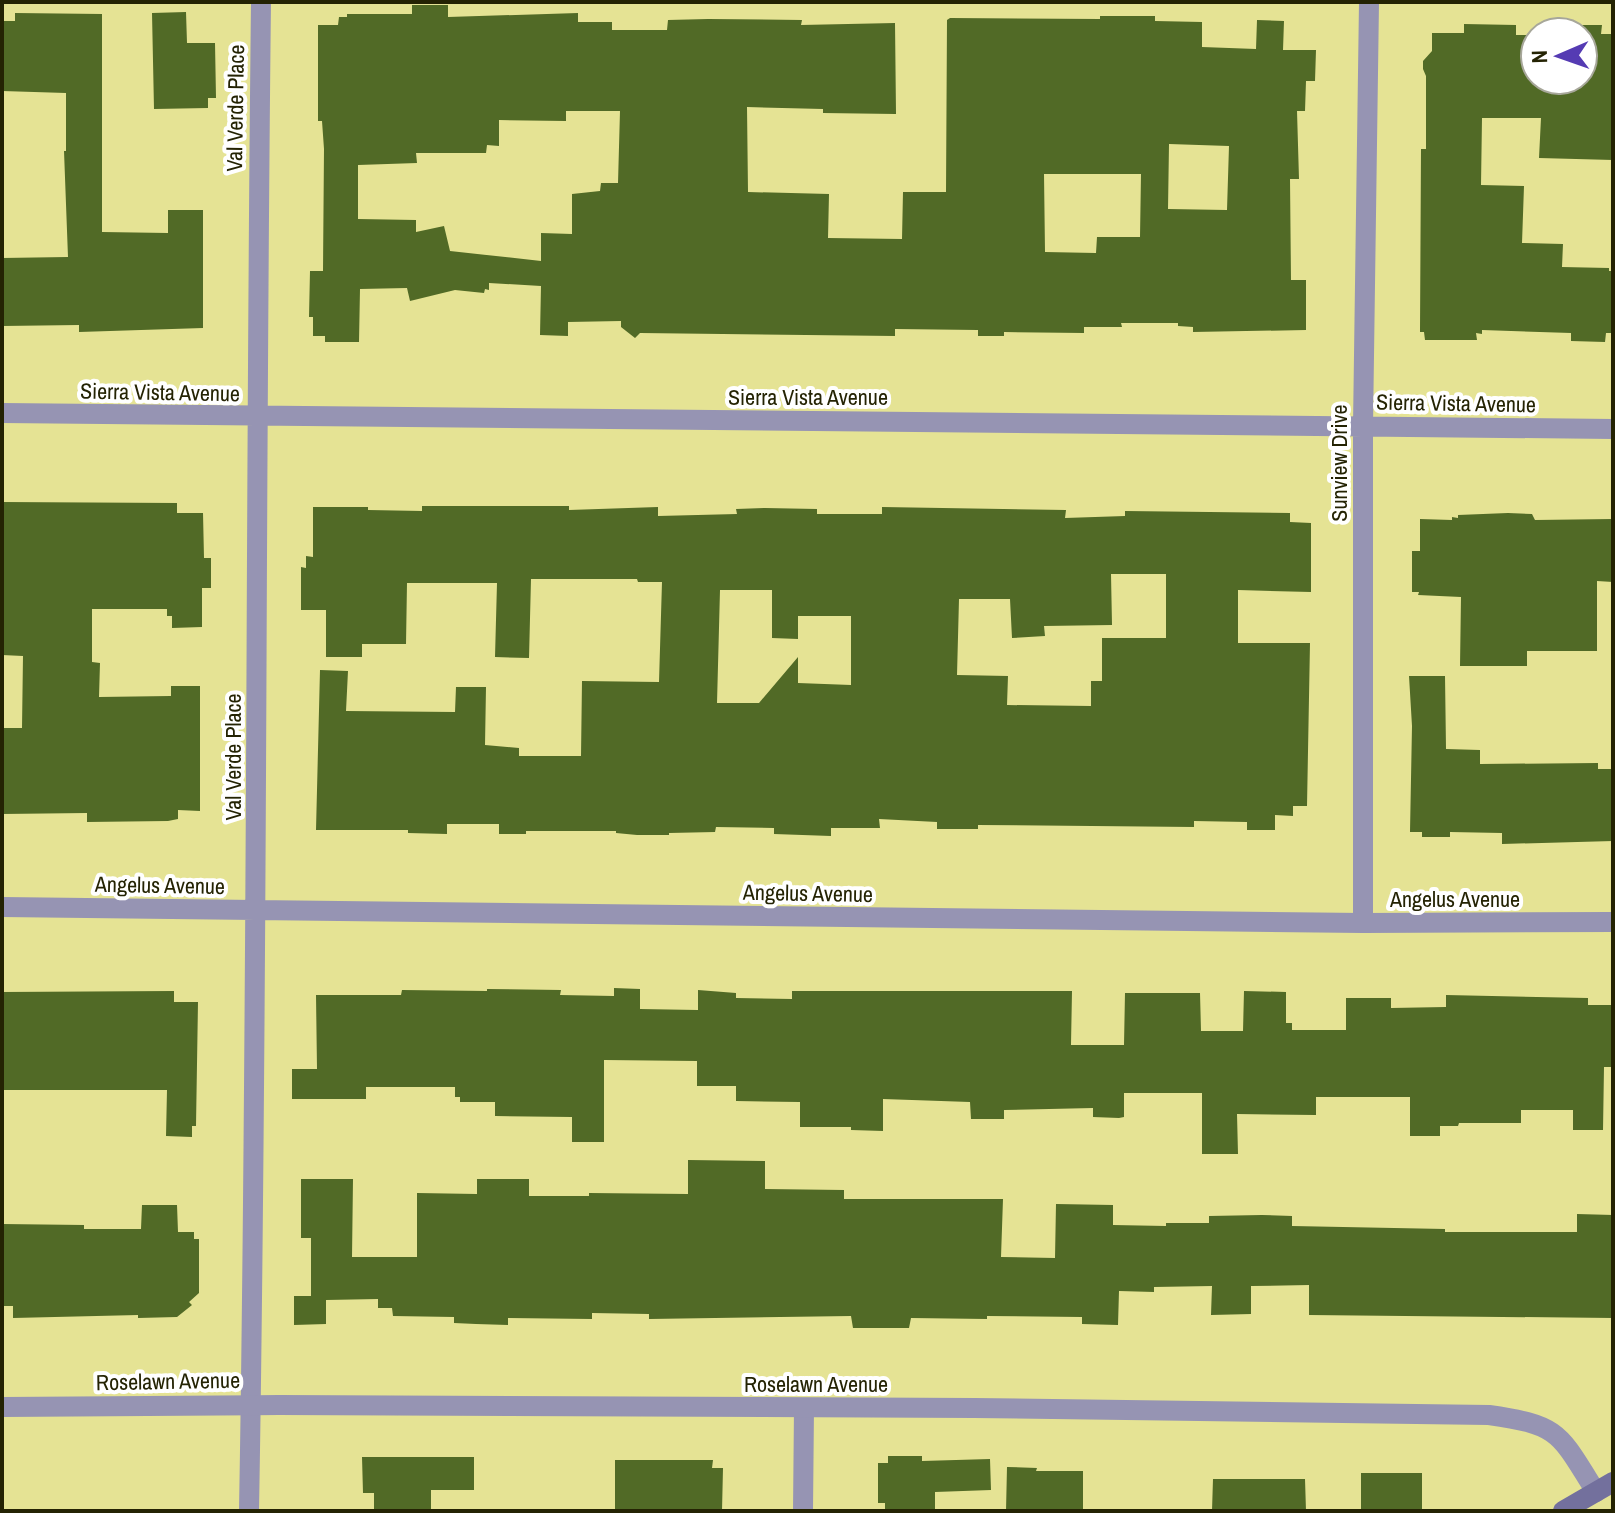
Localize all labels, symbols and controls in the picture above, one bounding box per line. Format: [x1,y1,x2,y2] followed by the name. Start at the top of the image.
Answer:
[1519,16,1599,96] north arrow
[219,44,251,172] street label: Val Verde Place
[1524,50,1554,64] text: N
[80,376,240,408] street label: Sierra Vista Avenue
[728,382,888,412] street label: Sierra Vista Avenue
[1376,387,1536,419] street label: Sierra Vista Avenue
[1324,404,1354,522] street label: Sunview Drive
[218,693,248,821] street label: Val Verde Place
[94,869,225,901] street label: Angelus Avenue
[742,877,873,909] street label: Angelus Avenue
[1389,884,1520,914] street label: Angelus Avenue
[96,1365,240,1397] street label: Roselawn Avenue
[744,1369,888,1399] street label: Roselawn Avenue

